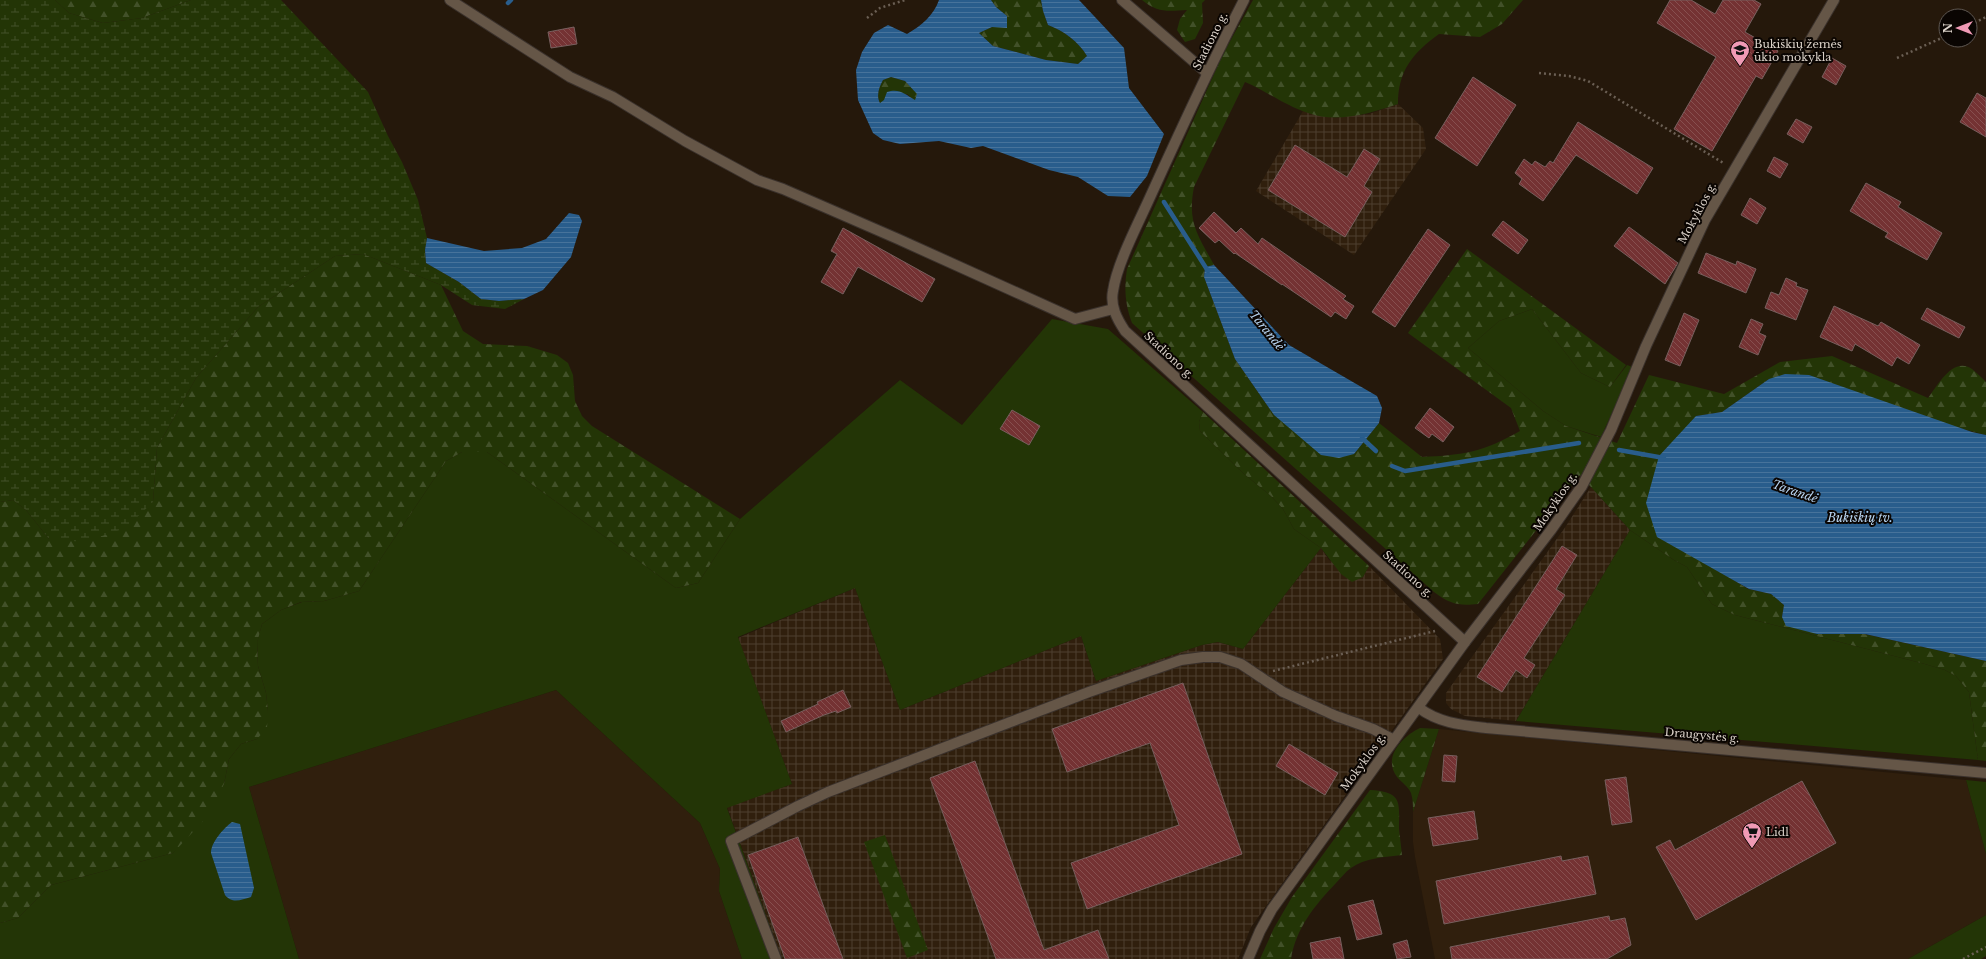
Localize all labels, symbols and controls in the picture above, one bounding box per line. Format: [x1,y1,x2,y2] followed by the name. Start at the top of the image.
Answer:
[1938,8,1978,48] north arrow
[1189,10,1231,72] street label: Stadiono g.
[1941,22,1955,33] text: N
[1754,37,1842,64] place label: Bukiškių žemės ūkio mokykla
[1729,39,1751,67] school or university icon: Bukiškių žemės ūkio mokykla
[1675,180,1719,246] street label: Mokyklos g.
[1246,307,1288,354] water label: Tarandė
[1141,328,1197,382] street label: Stadiono g.
[1530,470,1580,534] street label: Mokyklos g.
[1770,476,1820,506] water label: Tarandė
[1826,510,1893,525] water label: Bukiškių tv.
[1380,548,1436,600] street label: Stadiono g.
[1664,725,1740,745] street label: Draugystės g.
[1337,730,1389,794] street label: Mokyklos g.
[1741,821,1763,849] supermarket icon: Lidl
[1766,825,1789,839] place label: Lidl

